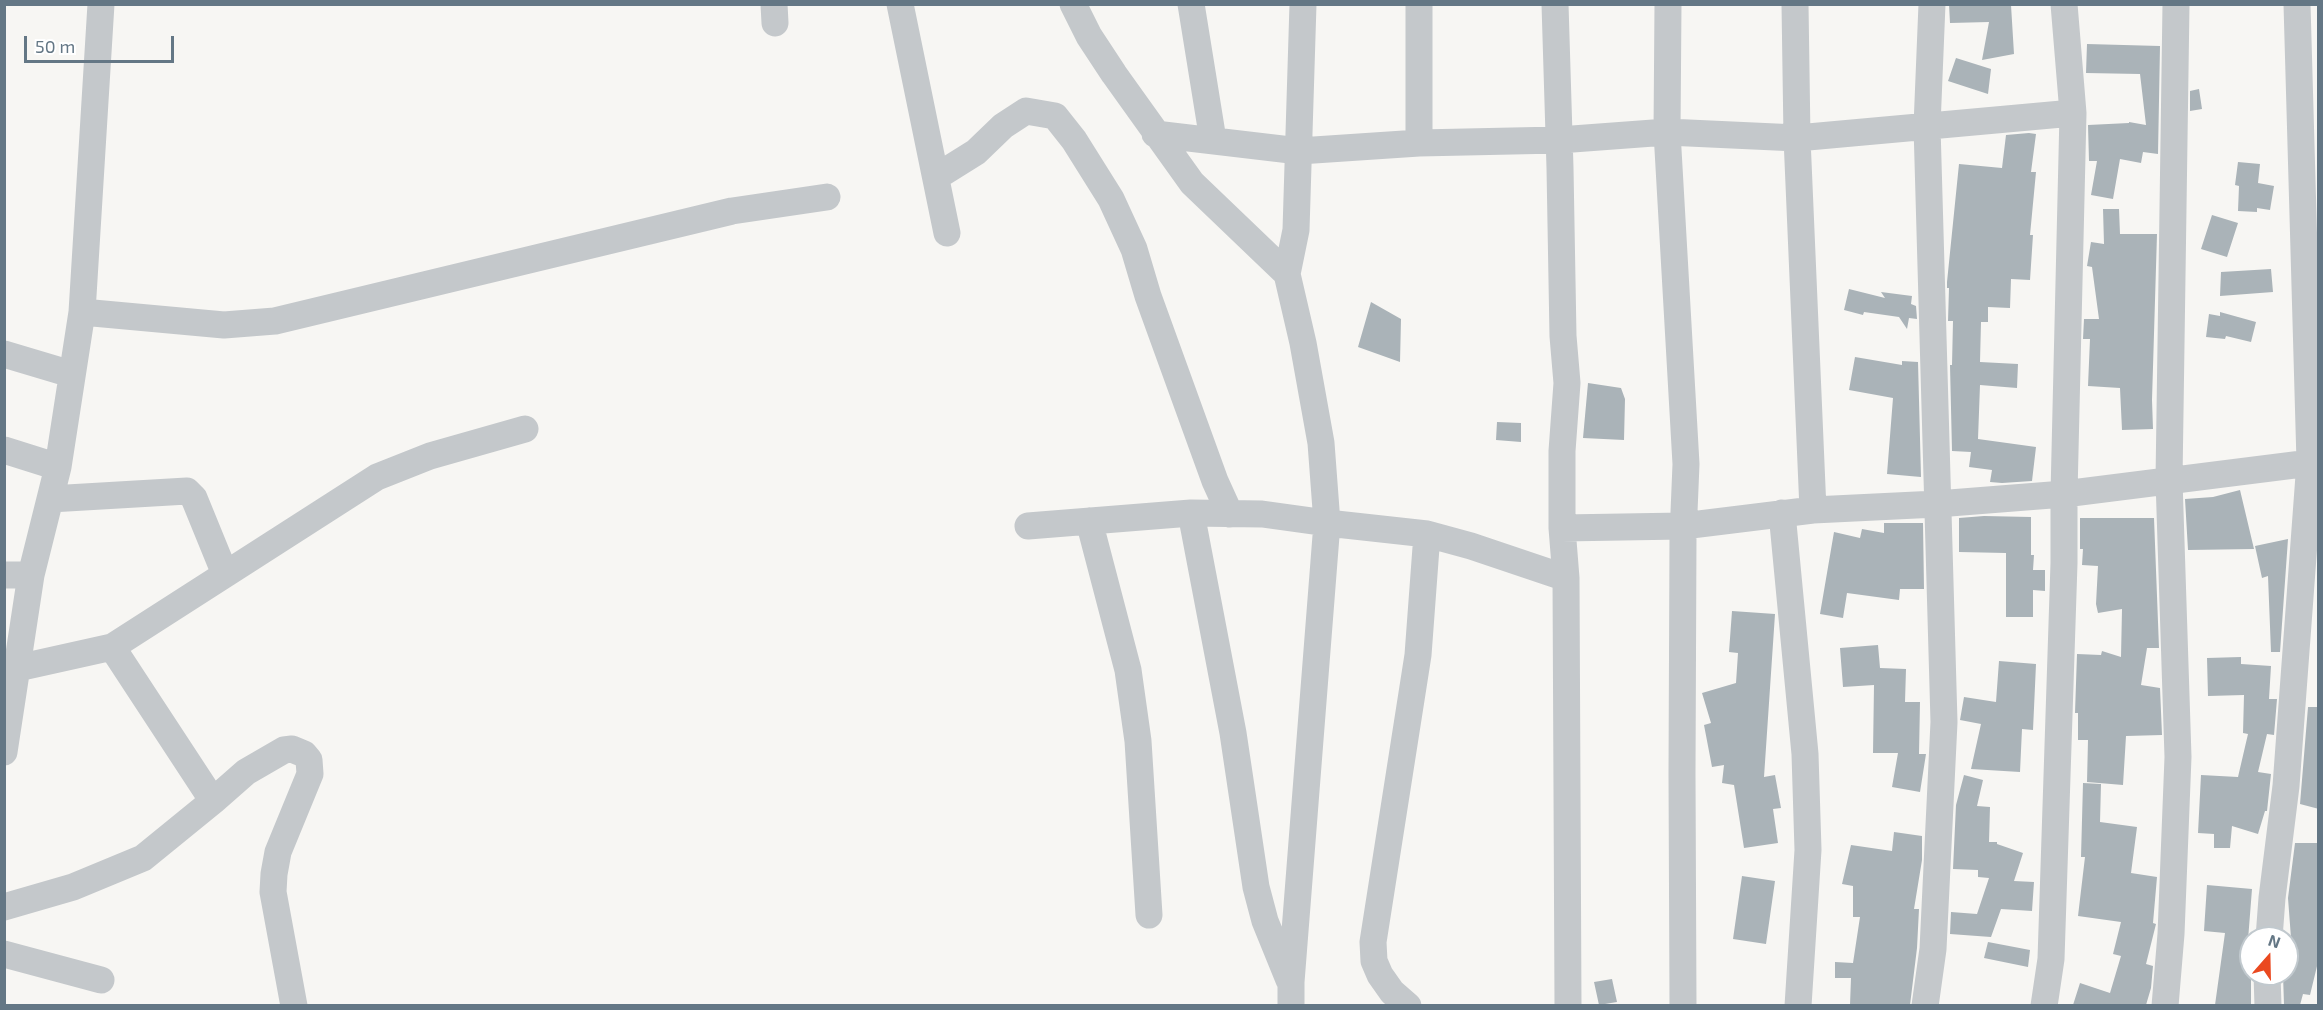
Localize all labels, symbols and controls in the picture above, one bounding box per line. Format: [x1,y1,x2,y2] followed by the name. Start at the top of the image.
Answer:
[27,24,177,62] scale bar
[35,35,75,57] text: 50 m
[2239,926,2299,986] north arrow
[2266,930,2283,951] text: N

